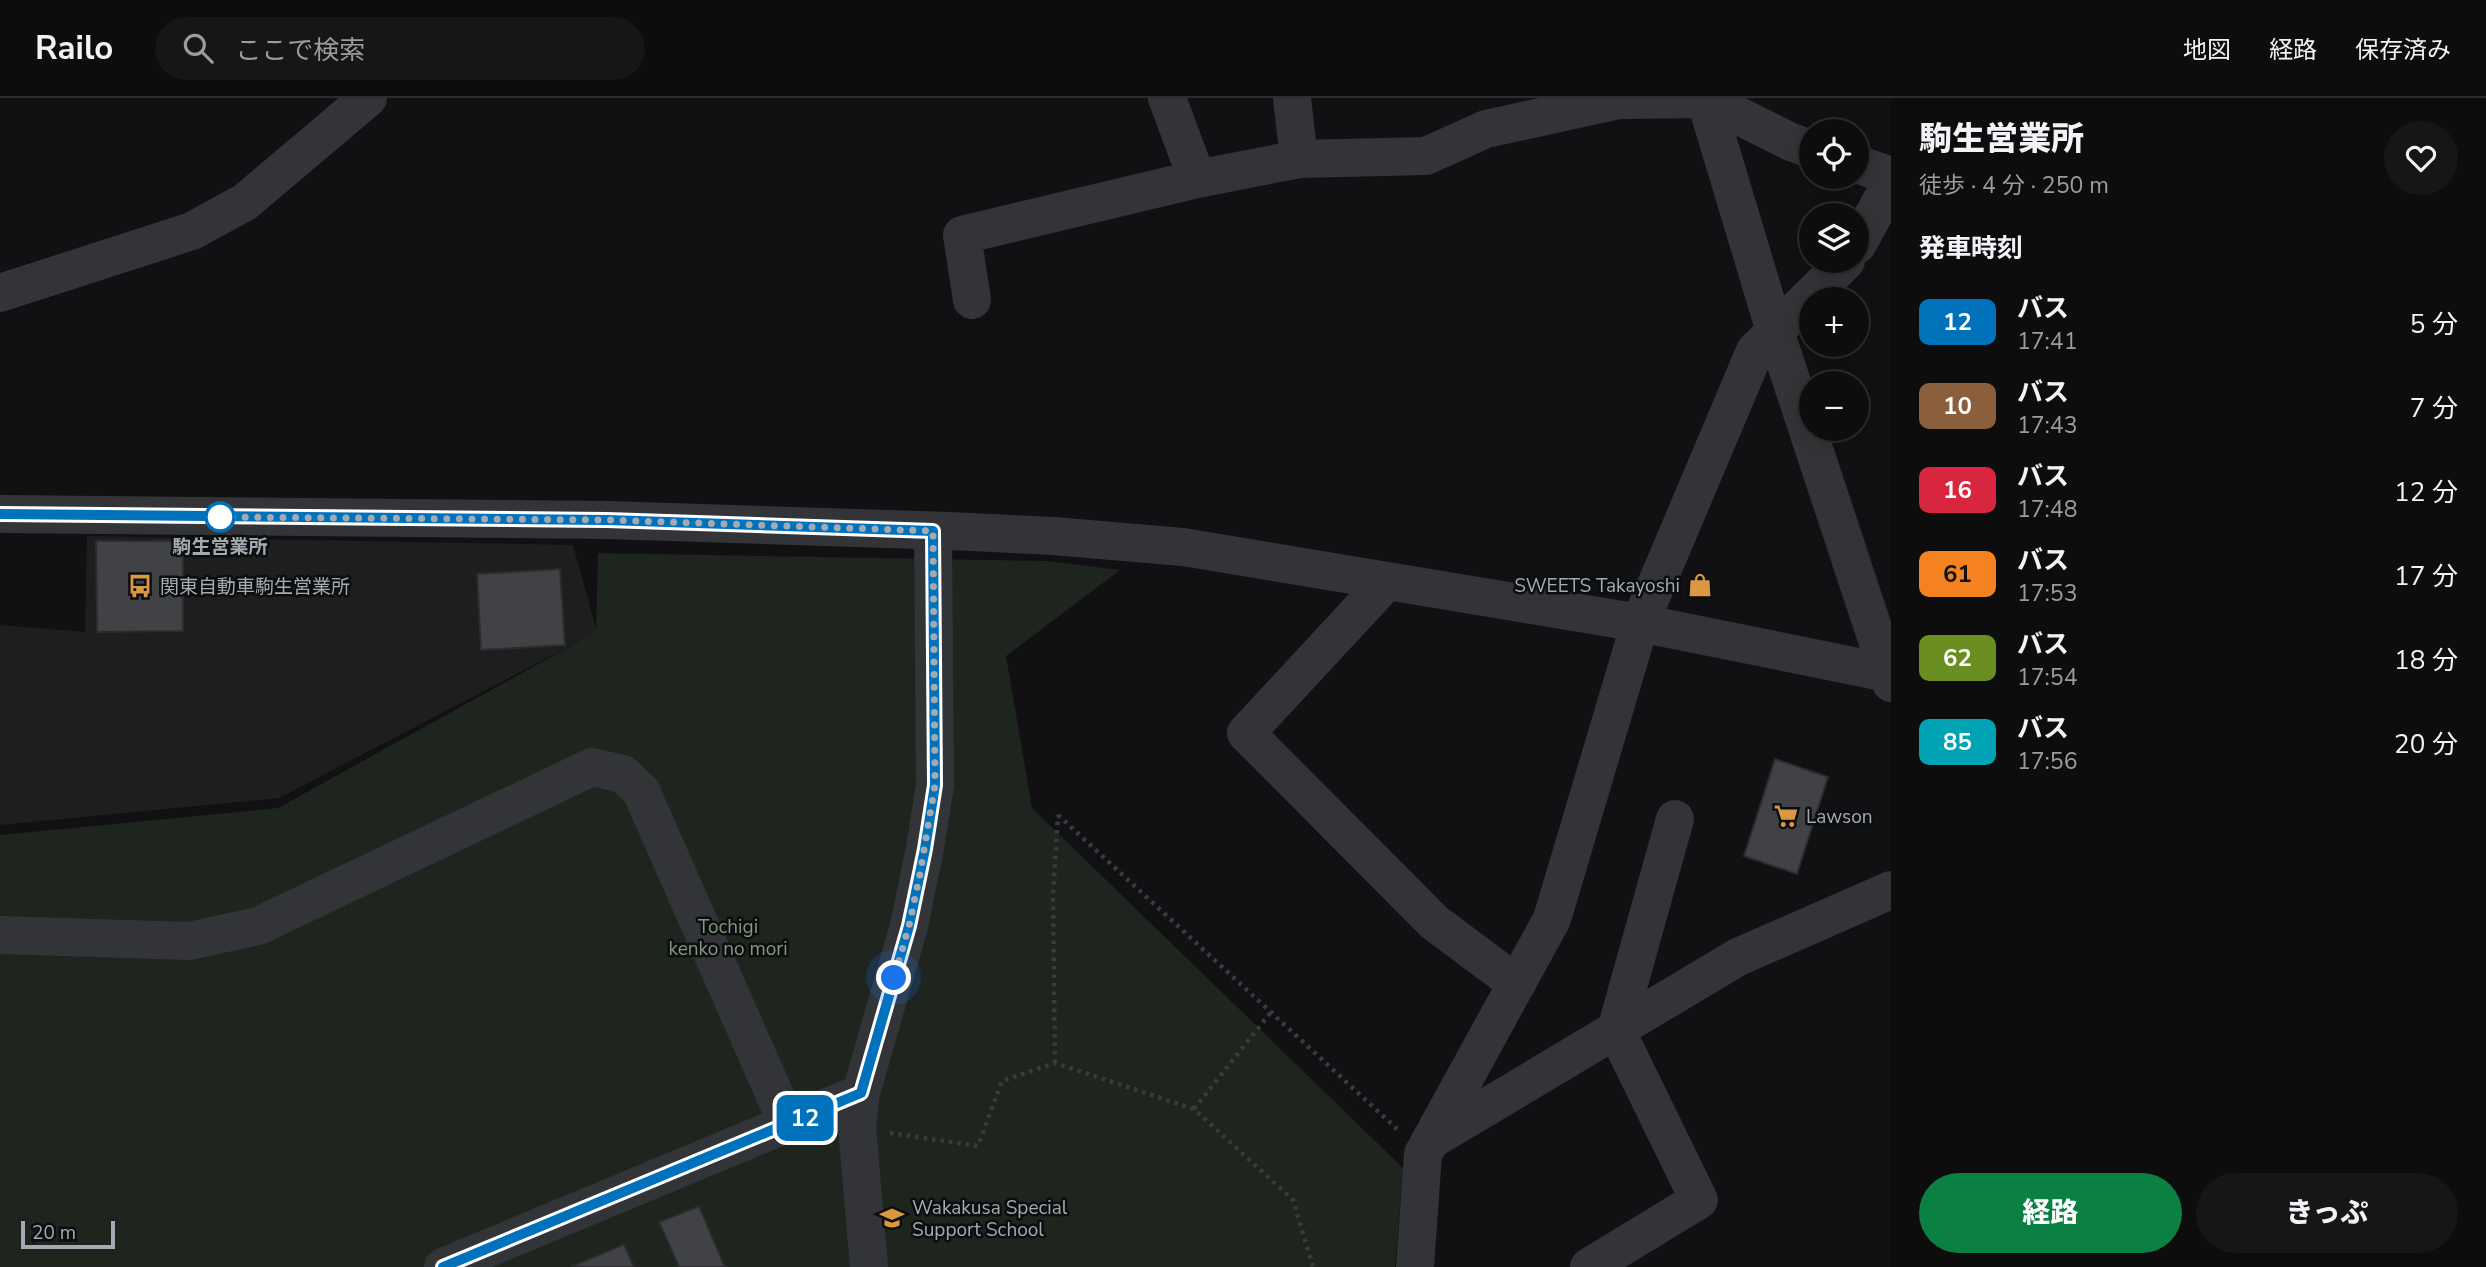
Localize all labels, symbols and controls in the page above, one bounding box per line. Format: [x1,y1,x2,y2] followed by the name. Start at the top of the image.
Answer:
[155,17,645,80] search box
[35,26,113,71] text: Railo
[179,29,217,67] icon: search
[235,33,365,68] text: ここで検索
[2183,34,2231,66] text: 地図
[2269,34,2317,66] text: 経路
[2355,34,2451,66] text: 保存済み
[1919,117,2084,162] text: 駒生営業所
[1799,119,1869,441] map controls
[1799,119,1869,189] button: locate
[2384,121,2458,195] button: heart
[1919,170,2109,201] text: 徒歩 · 4 分 · 250 m
[1799,203,1869,273] button: layers
[1919,231,2023,266] text: 発車時刻
[1799,287,1869,357] button: +
[2017,291,2069,326] text: バス
[1943,306,1972,338] text: 12
[2410,307,2458,342] text: 5 分
[2017,326,2077,357] text: 17:41
[1799,371,1869,441] button: −
[2017,375,2069,410] text: バス
[1943,390,1972,422] text: 10
[2410,391,2458,426] text: 7 分
[2017,410,2077,441] text: 17:43
[2017,459,2069,494] text: バス
[1943,474,1972,506] text: 16
[2394,475,2458,510] text: 12 分
[2017,494,2077,525] text: 17:48
[205,502,235,532] marker: 駒生営業所
[172,534,268,560] place label: 駒生営業所
[2017,543,2069,578] text: バス
[1943,558,1972,590] text: 61
[2394,559,2458,594] text: 17 分
[1686,571,1714,599] shop icon: SWEETS Takayoshi
[126,572,154,600] bus stop icon: 関東自動車駒生営業所
[1514,573,1680,599] place label: SWEETS Takayoshi
[160,574,350,600] place label: 関東自動車駒生営業所
[2017,578,2077,609] text: 17:53
[2017,627,2069,662] text: バス
[1943,642,1972,674] text: 62
[2394,643,2458,678] text: 18 分
[2017,662,2077,693] text: 17:54
[2017,711,2069,746] text: バス
[1943,726,1972,758] text: 85
[2394,727,2458,762] text: 20 分
[2017,746,2077,777] text: 17:56
[1772,802,1800,830] supermarket icon: Lawson
[1806,804,1873,830] place label: Lawson
[668,914,788,962] park label: Tochigi kenko no mori
[876,960,911,995] your location
[774,1095,836,1141] line badge: 12
[791,1102,819,1134] text: 12
[1919,1173,2182,1253] button: 経路
[2196,1173,2458,1253] button: きっぷ
[912,1195,1068,1243] place label: Wakakusa Special Support School
[878,1204,906,1232] school or university icon: Wakakusa Special Support School
[21,1218,116,1250] scale bar
[32,1220,76,1246] text: 20 m

